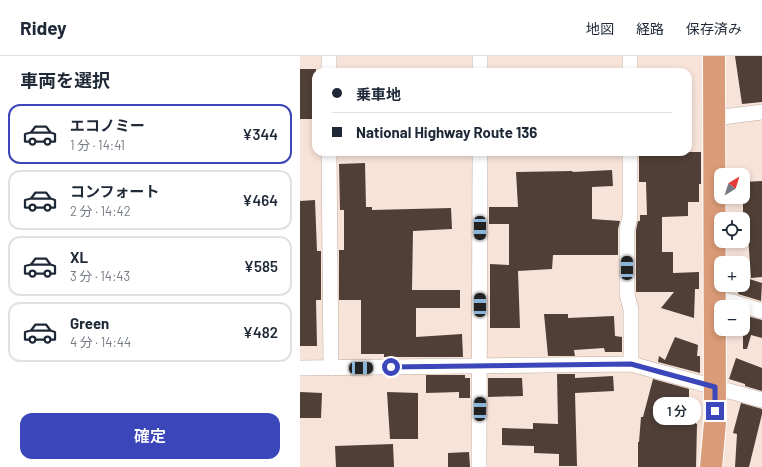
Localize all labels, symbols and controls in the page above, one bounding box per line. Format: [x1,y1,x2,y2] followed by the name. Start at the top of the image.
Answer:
[20,16,67,39] text: Ridey
[586,20,614,37] text: 地図
[636,20,664,37] text: 経路
[686,20,742,37] text: 保存済み
[20,69,110,91] text: 車両を選択
[356,85,401,103] text: 乗車地
[22,116,58,152] icon: car
[70,116,145,134] text: エコノミー
[356,123,537,141] text: National Highway Route 136
[242,125,278,143] text: ¥344
[70,137,125,153] text: 1 分 · 14:41
[714,168,750,204] north arrow
[714,168,750,336] map controls
[22,182,58,218] icon: car
[70,182,160,200] text: コンフォート
[242,191,278,209] text: ¥464
[70,203,131,219] text: 2 分 · 14:42
[714,212,750,248] button: locate
[474,216,486,240] car
[22,248,58,284] icon: car
[70,248,88,266] text: XL
[621,256,633,280] car
[714,256,750,292] button: +
[244,257,278,275] text: ¥585
[70,268,130,284] text: 3 分 · 14:43
[474,293,486,317] car
[714,300,750,336] button: −
[22,314,58,350] icon: car
[70,314,109,332] text: Green
[243,323,278,341] text: ¥482
[70,334,131,350] text: 4 分 · 14:44
[382,358,400,376] route start
[349,362,373,374] car
[474,397,486,421] car
[653,397,701,425] callout: 1 分
[706,402,724,420] route end
[667,403,687,419] text: 1 分
[20,413,280,459] button: 確定

